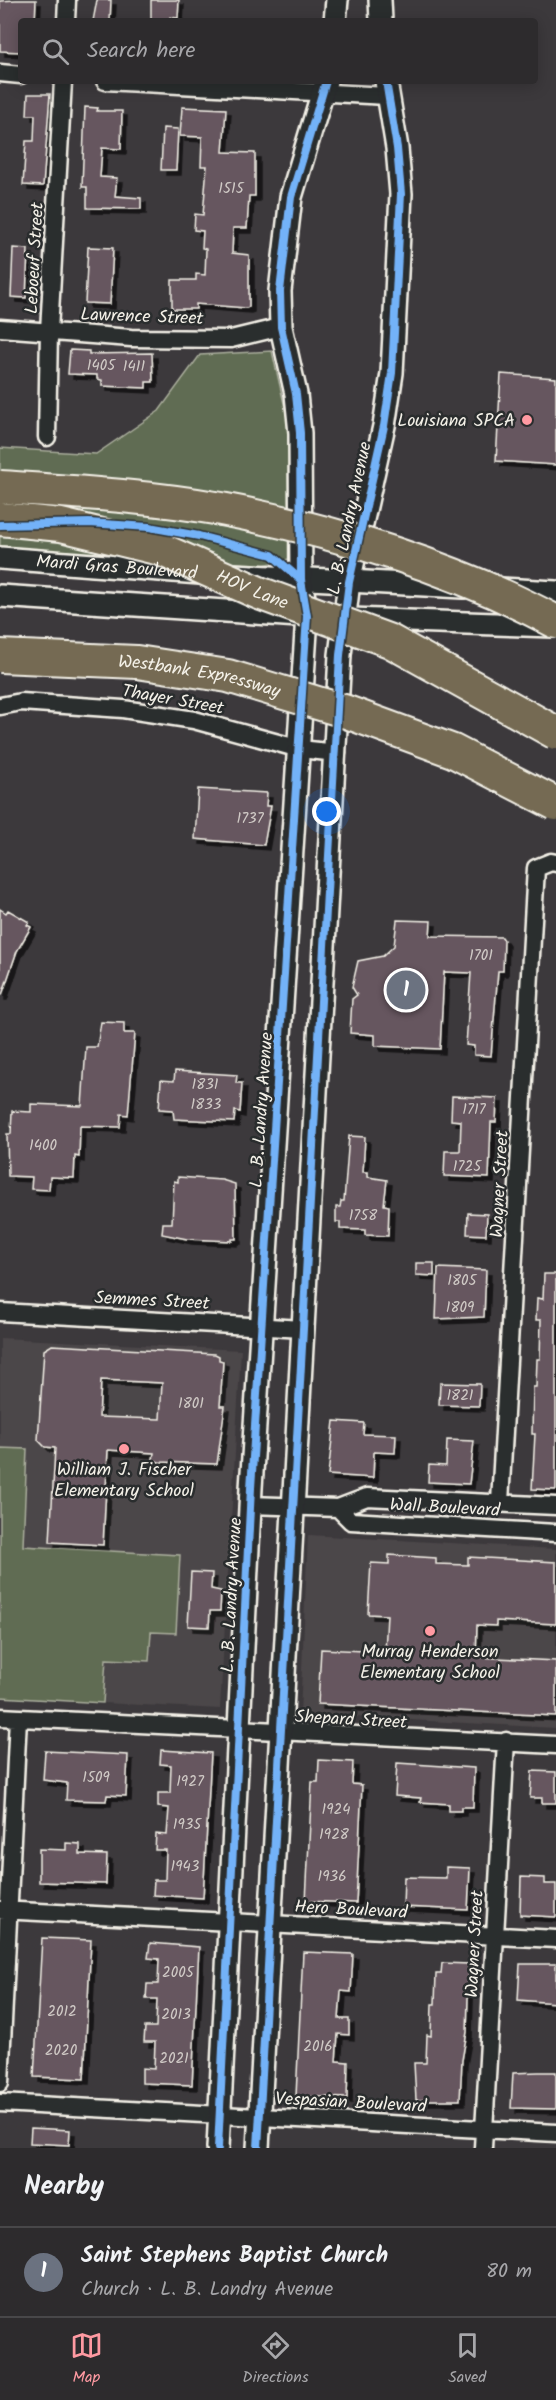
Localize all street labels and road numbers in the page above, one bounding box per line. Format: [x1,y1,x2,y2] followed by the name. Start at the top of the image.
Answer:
[18,200,53,315] street label: Leboeuf Street
[80,301,205,334] street label: Lawrence Street
[320,439,381,597] street label: L. B. Landry Avenue
[35,548,199,589] street label: Mardi Gras Boulevard
[211,563,292,619] street label: HOV Lane
[118,648,284,707] street label: Westbank Expressway
[119,677,227,724] street label: Thayer Street
[243,1031,282,1189] street label: L. B. Landry Avenue
[483,1129,518,1239] street label: Wagner Street
[94,1284,211,1319] street label: Semmes Street
[389,1491,502,1526] street label: Wall Boulevard
[214,1517,251,1674] street label: L. B. Landry Avenue
[294,1703,409,1738] street label: Shepard Street
[458,1889,493,1999] street label: Wagner Street
[294,1893,409,1928] street label: Hero Boulevard
[275,2085,428,2122] street label: Vespasian Boulevard

